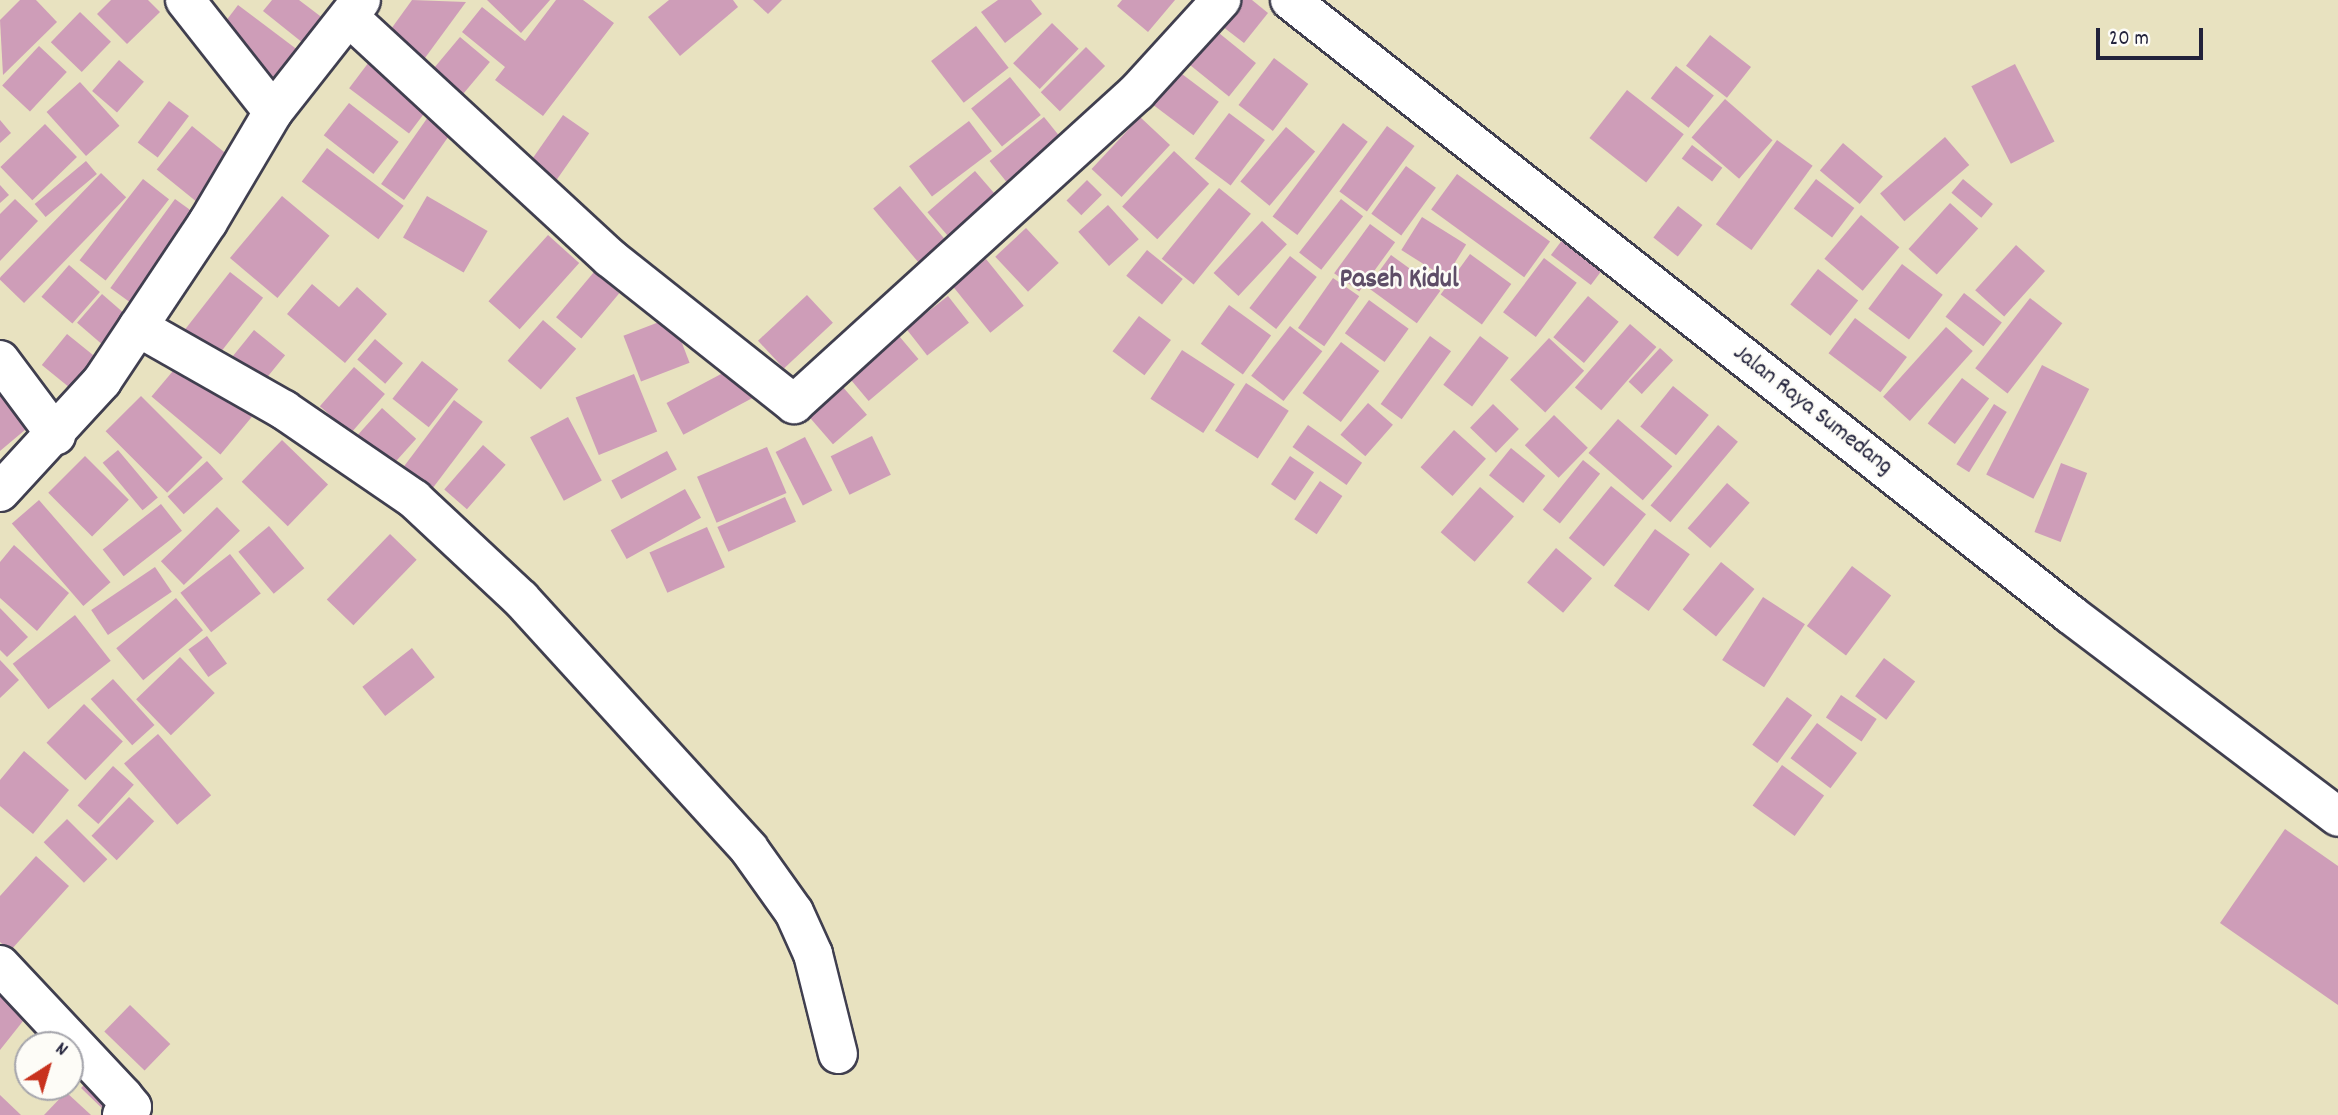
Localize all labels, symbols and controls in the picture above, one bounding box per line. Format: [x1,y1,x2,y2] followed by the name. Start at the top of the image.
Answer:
[2100,14,2207,58] scale bar
[2109,25,2149,55] text: 20 m
[1339,264,1459,298] district label: Paseh Kidul
[1726,340,1898,482] street label: Jalan Raya Sumedang
[14,1031,84,1101] north arrow
[49,1037,73,1064] text: N

